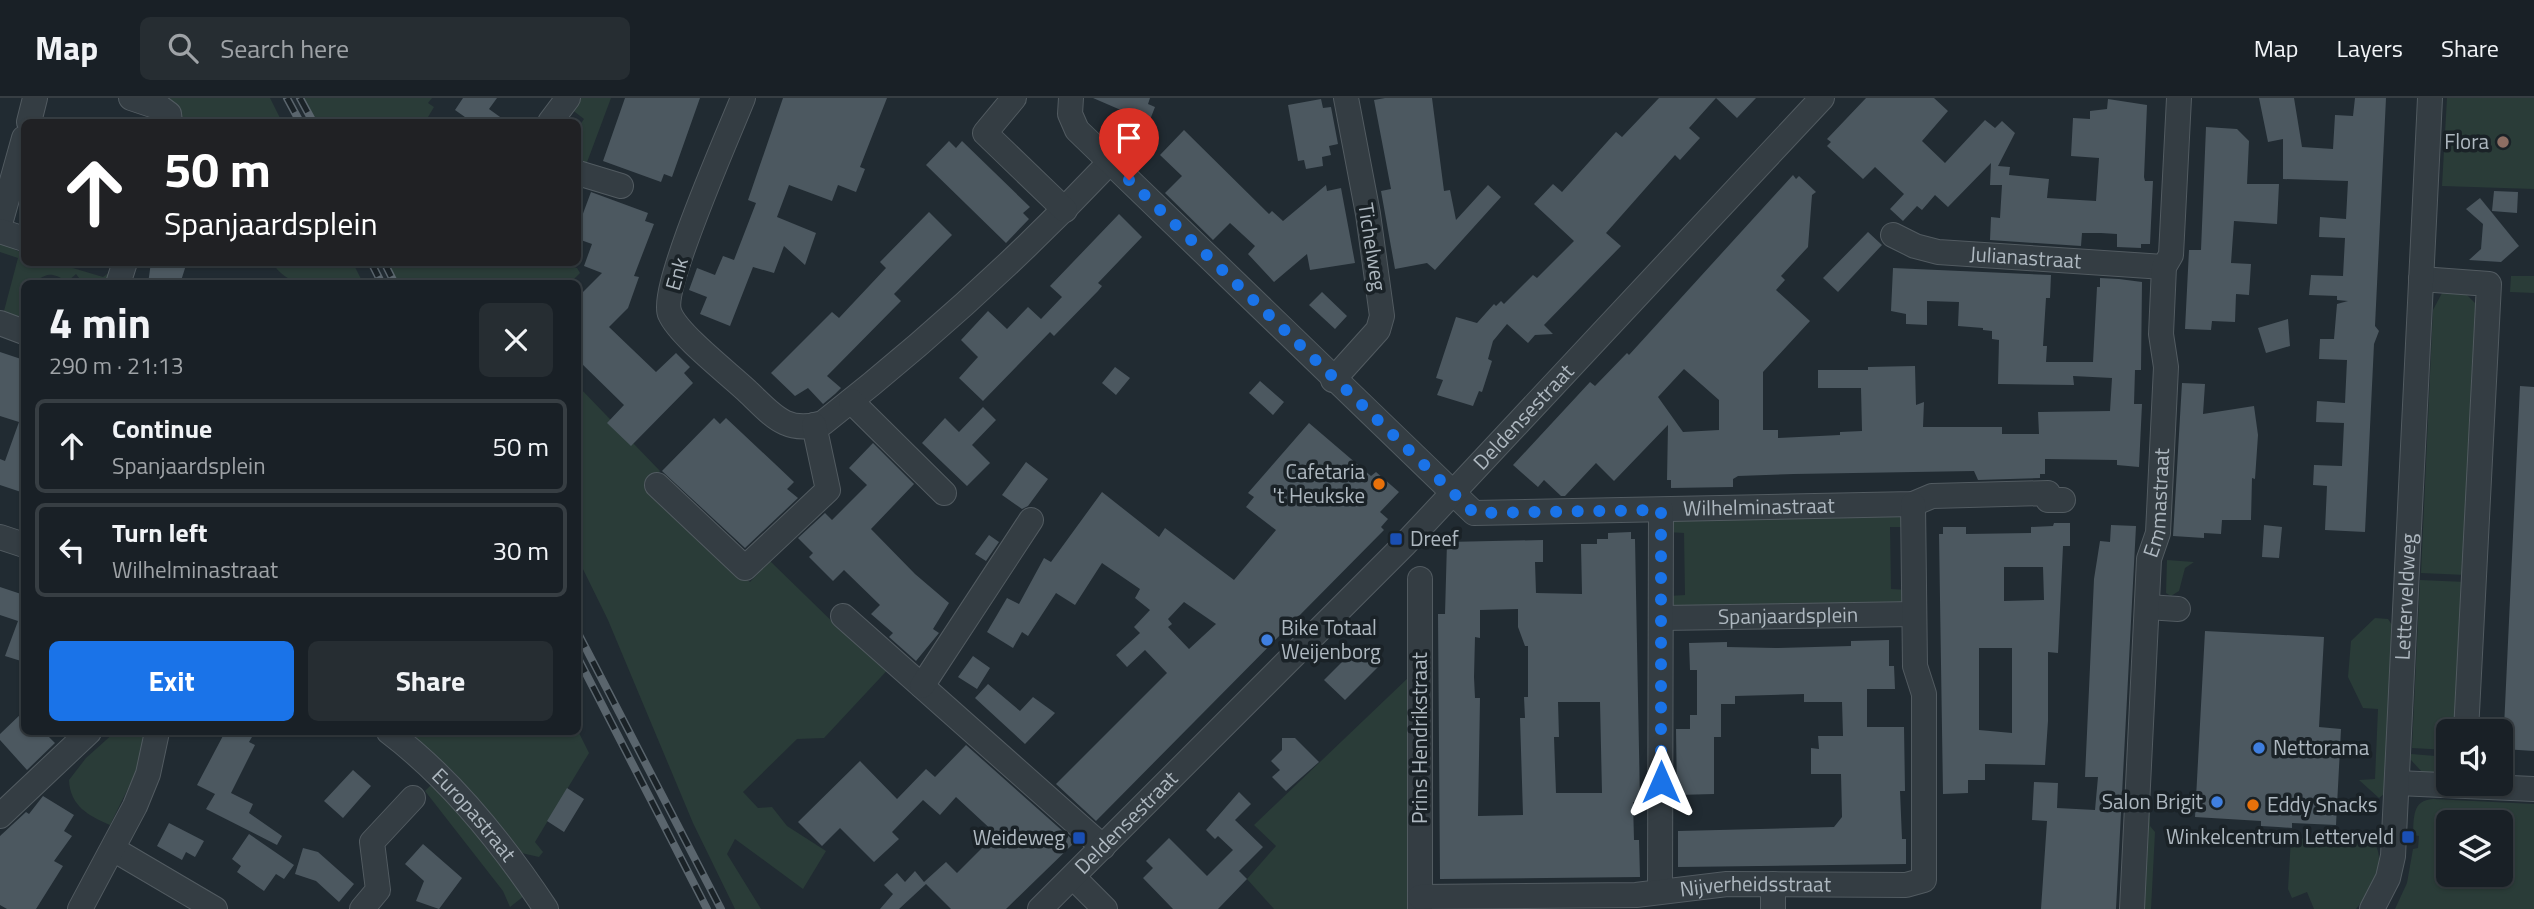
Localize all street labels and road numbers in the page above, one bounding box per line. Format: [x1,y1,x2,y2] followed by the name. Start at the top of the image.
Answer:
[1350,200,1396,293] street label: Tichelweg
[1969,237,2083,277] street label: Julianastraat
[656,253,696,294] street label: Enk
[1465,356,1581,477] street label: Deldensestraat
[2134,447,2177,562] street label: Emmastraat
[1683,489,1836,524] street label: Wilhelminastraat
[2386,532,2424,661] street label: Letterveldweg
[1718,598,1858,632] street label: Spanjaardsplein
[1403,651,1435,824] street label: Prins Hendrikstraat
[425,760,525,869] street label: Europastraat
[1066,762,1185,881] street label: Deldensestraat
[1678,867,1832,905] street label: Nijverheidsstraat

